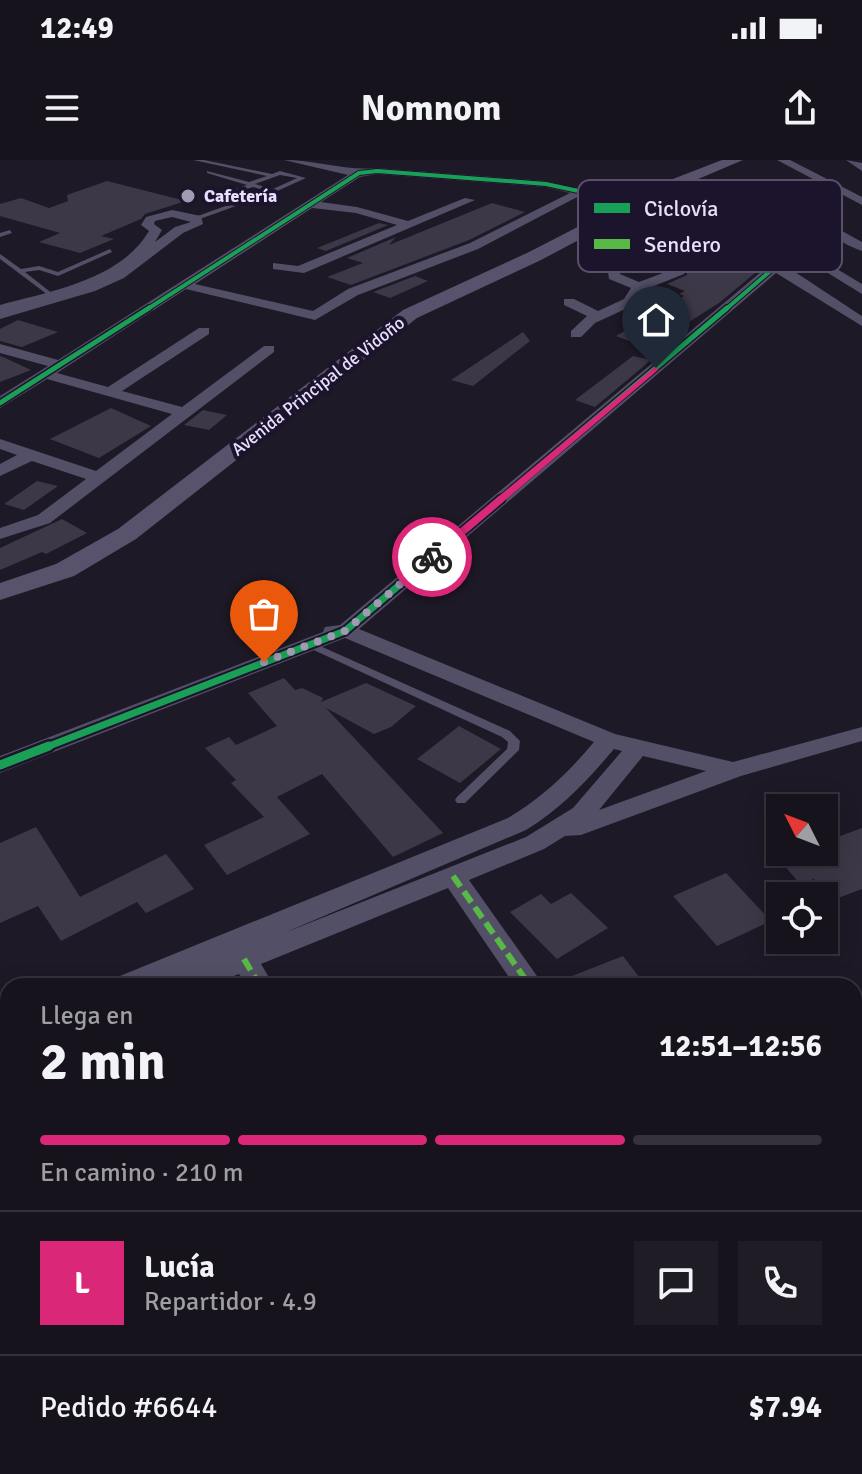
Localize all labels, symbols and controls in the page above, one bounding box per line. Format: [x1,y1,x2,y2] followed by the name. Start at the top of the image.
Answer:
[40,10,114,47] text: 12:49
[40,86,84,130] icon: menu
[361,86,501,131] text: Nomnom
[778,86,822,130] icon: share
[578,180,842,272] legend
[204,185,277,207] place label: Cafetería
[179,187,197,205] marker: Cafetería
[644,195,718,222] text: Ciclovía
[644,231,721,258] text: Sendero
[622,286,690,368] pin
[634,298,678,342] icon: home
[227,312,409,460] street label: Avenida Principal de Vidoño
[392,517,472,597] courier
[410,535,454,579] icon: bike
[230,580,298,662] pin
[242,592,286,636] icon: bag
[766,794,838,866] north arrow
[766,794,838,954] map controls
[766,882,838,954] button: locate
[40,1000,134,1032] text: Llega en
[659,1028,822,1065] text: 12:51–12:56
[40,1030,166,1094] text: 2 min
[40,1157,243,1189] text: En camino · 210 m
[634,1241,718,1325] button: chat
[738,1241,822,1325] button: phone
[144,1249,215,1286] text: Lucía
[74,1265,90,1302] text: L
[144,1286,317,1318] text: Repartidor · 4.9
[40,1389,217,1426] text: Pedido #6644
[749,1389,822,1426] text: $7.94

